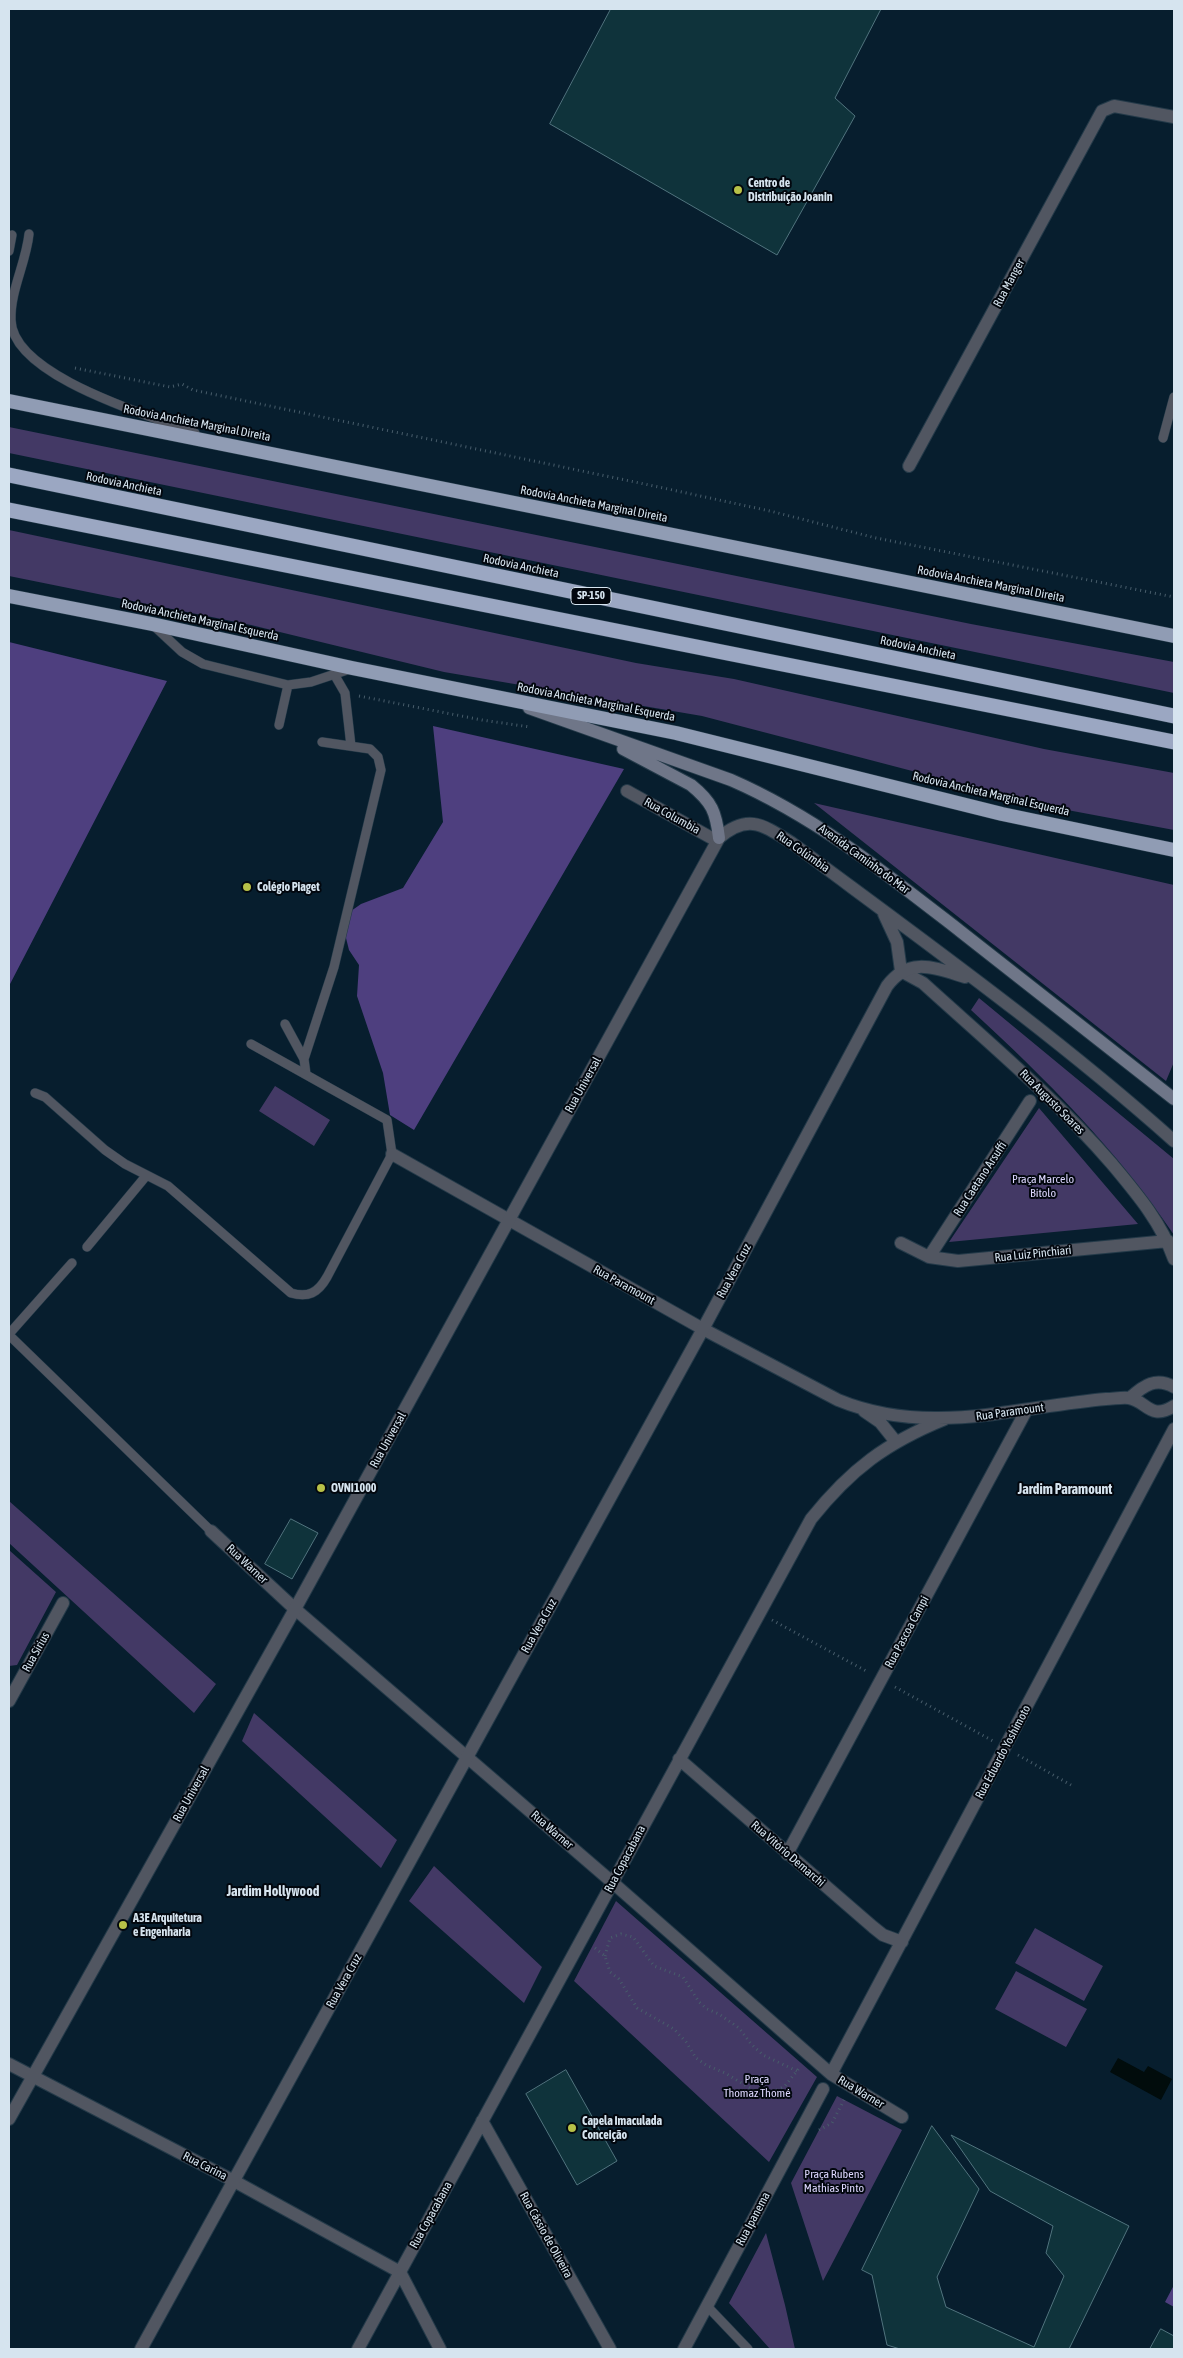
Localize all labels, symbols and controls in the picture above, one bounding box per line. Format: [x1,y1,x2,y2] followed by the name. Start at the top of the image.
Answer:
[748,176,832,204] place label: Centro de Distribuíção Joanin
[732,184,744,196] marker: Centro de Distribuíção Joanin
[990,257,1028,309] street label: Rua Manger
[122,402,272,444] street label: Rodovia Anchieta Marginal Direita
[85,469,163,499] street label: Rodovia Anchieta
[519,483,669,525] street label: Rodovia Anchieta Marginal Direita
[482,551,560,581] street label: Rodovia Anchieta
[916,563,1066,605] street label: Rodovia Anchieta Marginal Direita
[571,588,611,604] road number: SP-150
[120,596,280,644] street label: Rodovia Anchieta Marginal Esquerda
[879,633,957,663] street label: Rodovia Anchieta
[516,680,676,724] street label: Rodovia Anchieta Marginal Esquerda
[911,769,1071,819] street label: Rodovia Anchieta Marginal Esquerda
[642,795,702,837] street label: Rua Columbia
[816,821,912,897] street label: Avenida Caminho do Mar
[774,828,832,876] street label: Rua Colúmbia
[257,880,320,894] place label: Colégio Piaget
[241,881,253,893] marker: Colégio Piaget
[562,1055,604,1115] street label: Rua Universal
[1017,1067,1087,1137] street label: Rua Augusto Soares
[950,1139,1010,1219] street label: Rua Caetano Arsuffi
[1012,1172,1074,1200] park label: Praça Marcelo Bitolo
[714,1241,754,1301] street label: Rua Vera Cruz
[994,1243,1072,1265] street label: Rua Luiz Pinchiari
[591,1262,657,1308] street label: Rua Paramount
[975,1400,1045,1424] street label: Rua Paramount
[367,1410,409,1470] street label: Rua Universal
[331,1481,376,1495] place label: OVNI1000
[315,1482,327,1494] marker: OVNI1000
[1018,1482,1112,1498] district label: Jardim Paramount
[223,1541,271,1587] street label: Rua Warner
[882,1593,932,1671] street label: Rua Pascoa Campi
[518,1596,560,1656] street label: Rua Vera Cruz
[19,1630,53,1674] street label: Rua Sirius
[972,1703,1034,1801] street label: Rua Eduardo Yoshimoto
[170,1764,212,1824] street label: Rua Universal
[528,1808,576,1852] street label: Rua Warner
[748,1818,828,1890] street label: Rua Vitório Demarchi
[601,1823,649,1895] street label: Rua Copacabana
[227,1884,319,1900] district label: Jardim Hollywood
[133,1911,202,1939] place label: A3E Arquitetura e Engenharia
[117,1919,129,1931] marker: A3E Arquitetura e Engenharia
[323,1951,365,2011] street label: Rua Vera Cruz
[723,2072,791,2100] park label: Praça Thomaz Thomé
[835,2073,887,2111] street label: Rua Warner
[582,2114,662,2142] place label: Capela Imaculada Conceição
[566,2122,578,2134] marker: Capela Imaculada Conceição
[180,2149,230,2183] street label: Rua Carina
[804,2167,864,2195] park label: Praça Rubens Mathias Pinto
[407,2179,455,2251] street label: Rua Copacabana
[516,2189,576,2281] street label: Rua Cássio de Oliveira
[733,2190,773,2248] street label: Rua Ipanema

